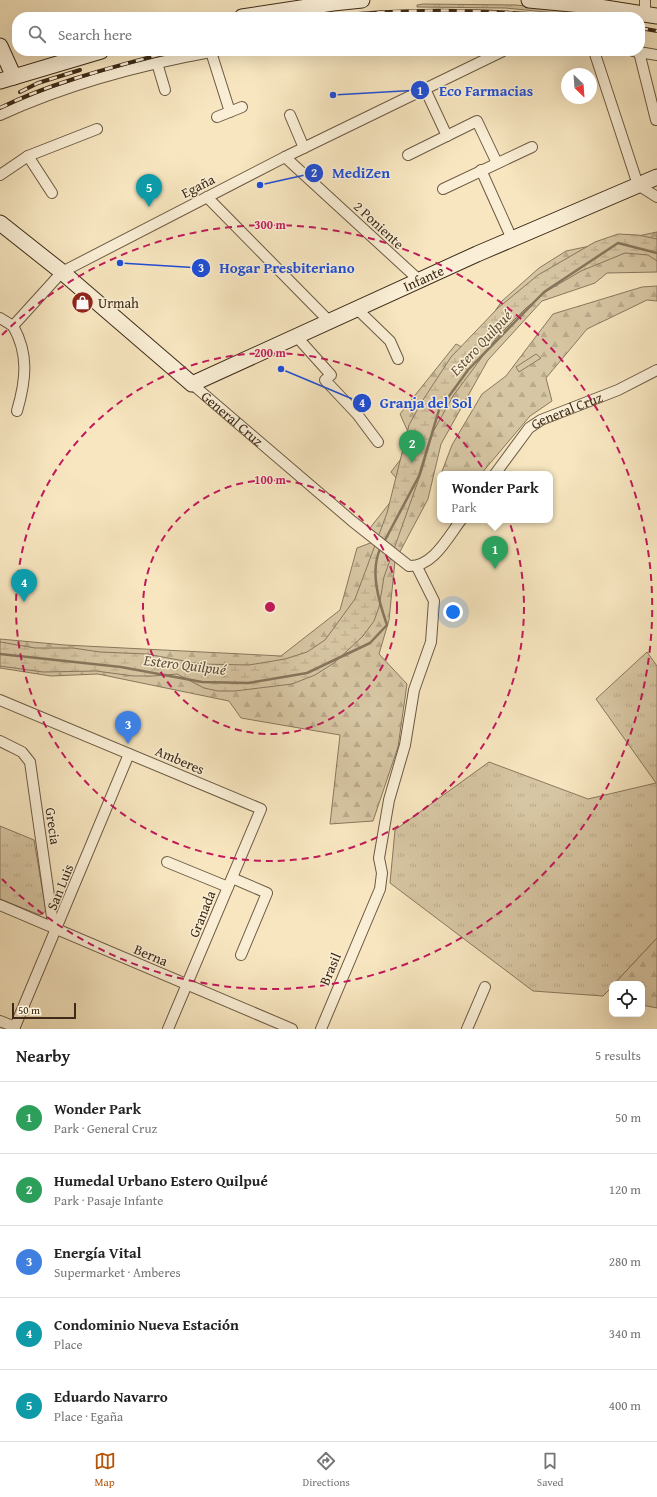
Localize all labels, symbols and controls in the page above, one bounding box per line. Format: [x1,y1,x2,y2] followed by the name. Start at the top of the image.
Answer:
[12,12,645,56] search box
[26,23,48,45] icon: search
[58,24,132,45] text: Search here
[561,68,597,104] north arrow
[410,77,541,104] callout: Eco Farmacias
[439,80,533,101] text: Eco Farmacias
[417,82,423,99] text: 1
[304,159,398,186] callout: MediZen
[332,162,390,183] text: MediZen
[311,164,317,181] text: 2
[178,169,219,203] street label: Egaña
[136,174,162,207] pin: 5
[349,196,409,254] street label: 2 Poniente
[254,216,287,233] text: 300 m
[191,254,363,281] callout: Hogar Presbiteriano
[219,257,355,278] text: Hogar Presbiteriano
[198,259,204,276] text: 3
[400,260,447,296] street label: Infante
[69,290,95,316] shop icon: Urmah
[98,293,139,313] place label: Urmah
[444,305,517,381] water label: Estero Quilpué
[254,344,287,361] text: 200 m
[197,386,268,451] street label: General Cruz
[527,387,605,434] street label: General Cruz
[352,389,480,416] callout: Granja del Sol
[380,392,473,413] text: Granja del Sol
[359,394,365,411] text: 4
[399,430,425,463] pin: 2
[254,471,287,488] text: 100 m
[437,471,553,523] popup
[451,477,539,498] text: Wonder Park
[451,498,477,517] text: Park
[482,536,508,569] pin: 1
[11,569,37,602] pin: 4
[263,600,277,614] centre of rings
[443,602,463,622] your location
[142,649,228,680] water label: Estero Quilpué
[115,711,141,744] pin: 3
[152,741,208,779] street label: Amberes
[41,806,66,846] street label: Grecia
[42,861,78,913] street label: San Luis
[184,887,221,940] street label: Granada
[131,939,171,971] street label: Berna
[314,950,346,988] street label: Brasil
[609,981,645,1017] map controls
[609,981,645,1017] button: locate
[12,1001,76,1020] scale bar
[18,1002,40,1018] text: 50 m
[16,1043,70,1068] text: Nearby
[595,1046,641,1065] text: 5 results
[54,1098,141,1119] text: Wonder Park
[26,1108,32,1127] text: 1
[615,1108,641,1127] text: 50 m
[54,1119,157,1138] text: Park · General Cruz
[54,1170,268,1191] text: Humedal Urbano Estero Quilpué
[26,1180,32,1199] text: 2
[609,1180,641,1199] text: 120 m
[54,1191,163,1210] text: Park · Pasaje Infante
[54,1242,141,1263] text: Energía Vital
[26,1252,32,1271] text: 3
[609,1252,641,1271] text: 280 m
[54,1263,181,1282] text: Supermarket · Amberes
[54,1314,239,1335] text: Condominio Nueva Estación
[26,1324,32,1343] text: 4
[609,1324,641,1343] text: 340 m
[54,1335,83,1354] text: Place
[54,1386,168,1407] text: Eduardo Navarro
[26,1396,32,1415] text: 5
[609,1396,641,1415] text: 400 m
[54,1407,123,1426] text: Place · Egaña
[94,1450,116,1490] tab: Map
[303,1450,350,1490] tab: Directions
[537,1450,563,1490] tab: Saved

